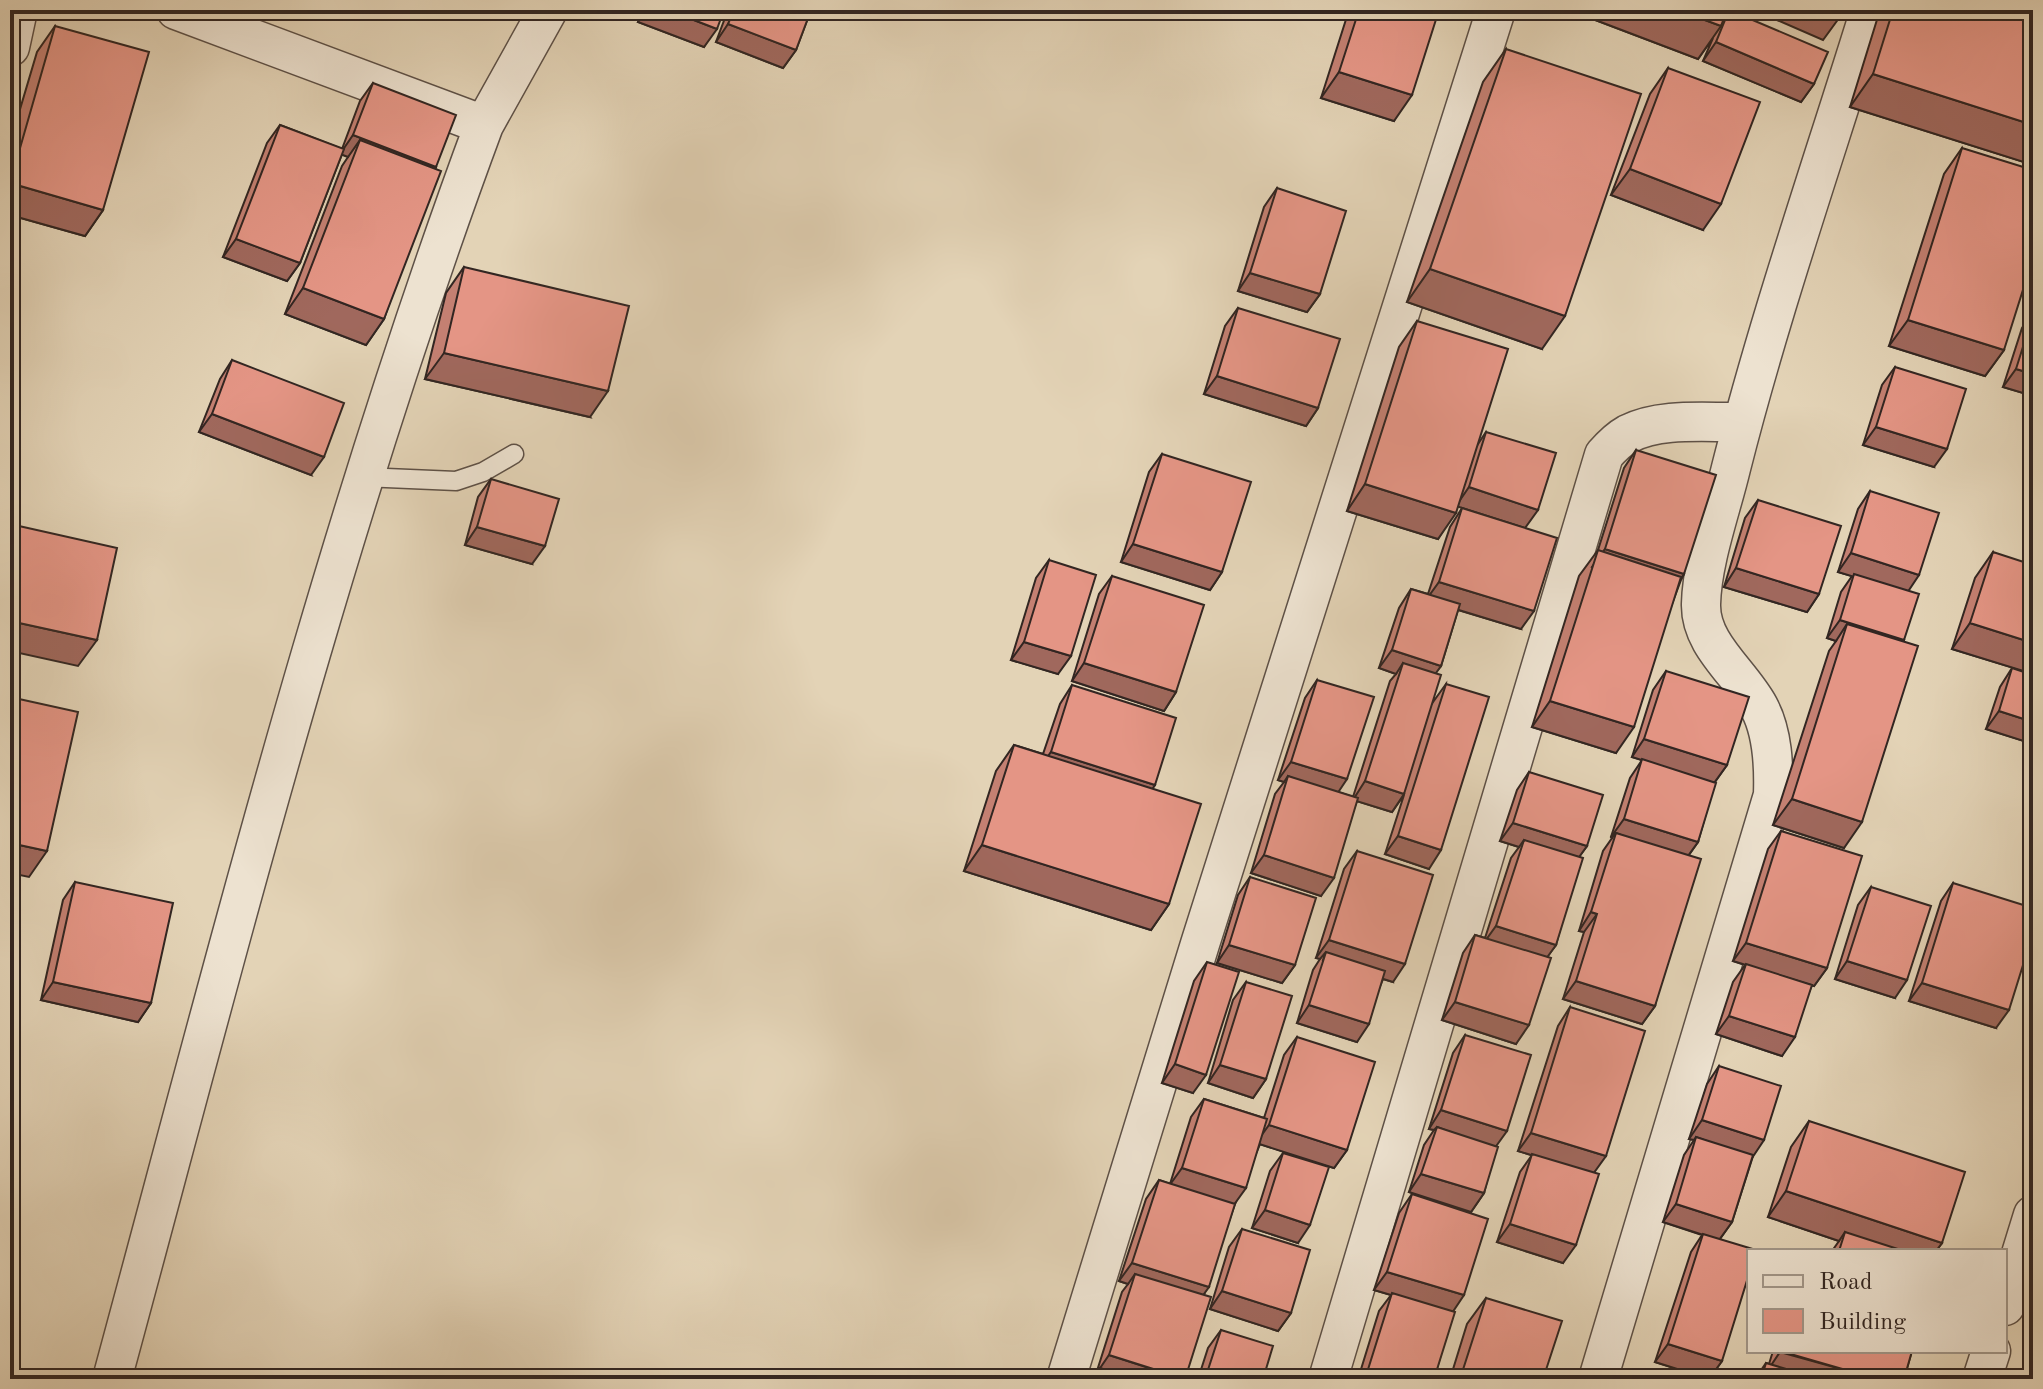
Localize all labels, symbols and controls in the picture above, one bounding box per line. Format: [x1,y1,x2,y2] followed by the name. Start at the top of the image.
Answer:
[1747,1249,2007,1353] legend
[1819,1271,1872,1295] text: Road
[1819,1311,1906,1335] text: Building

